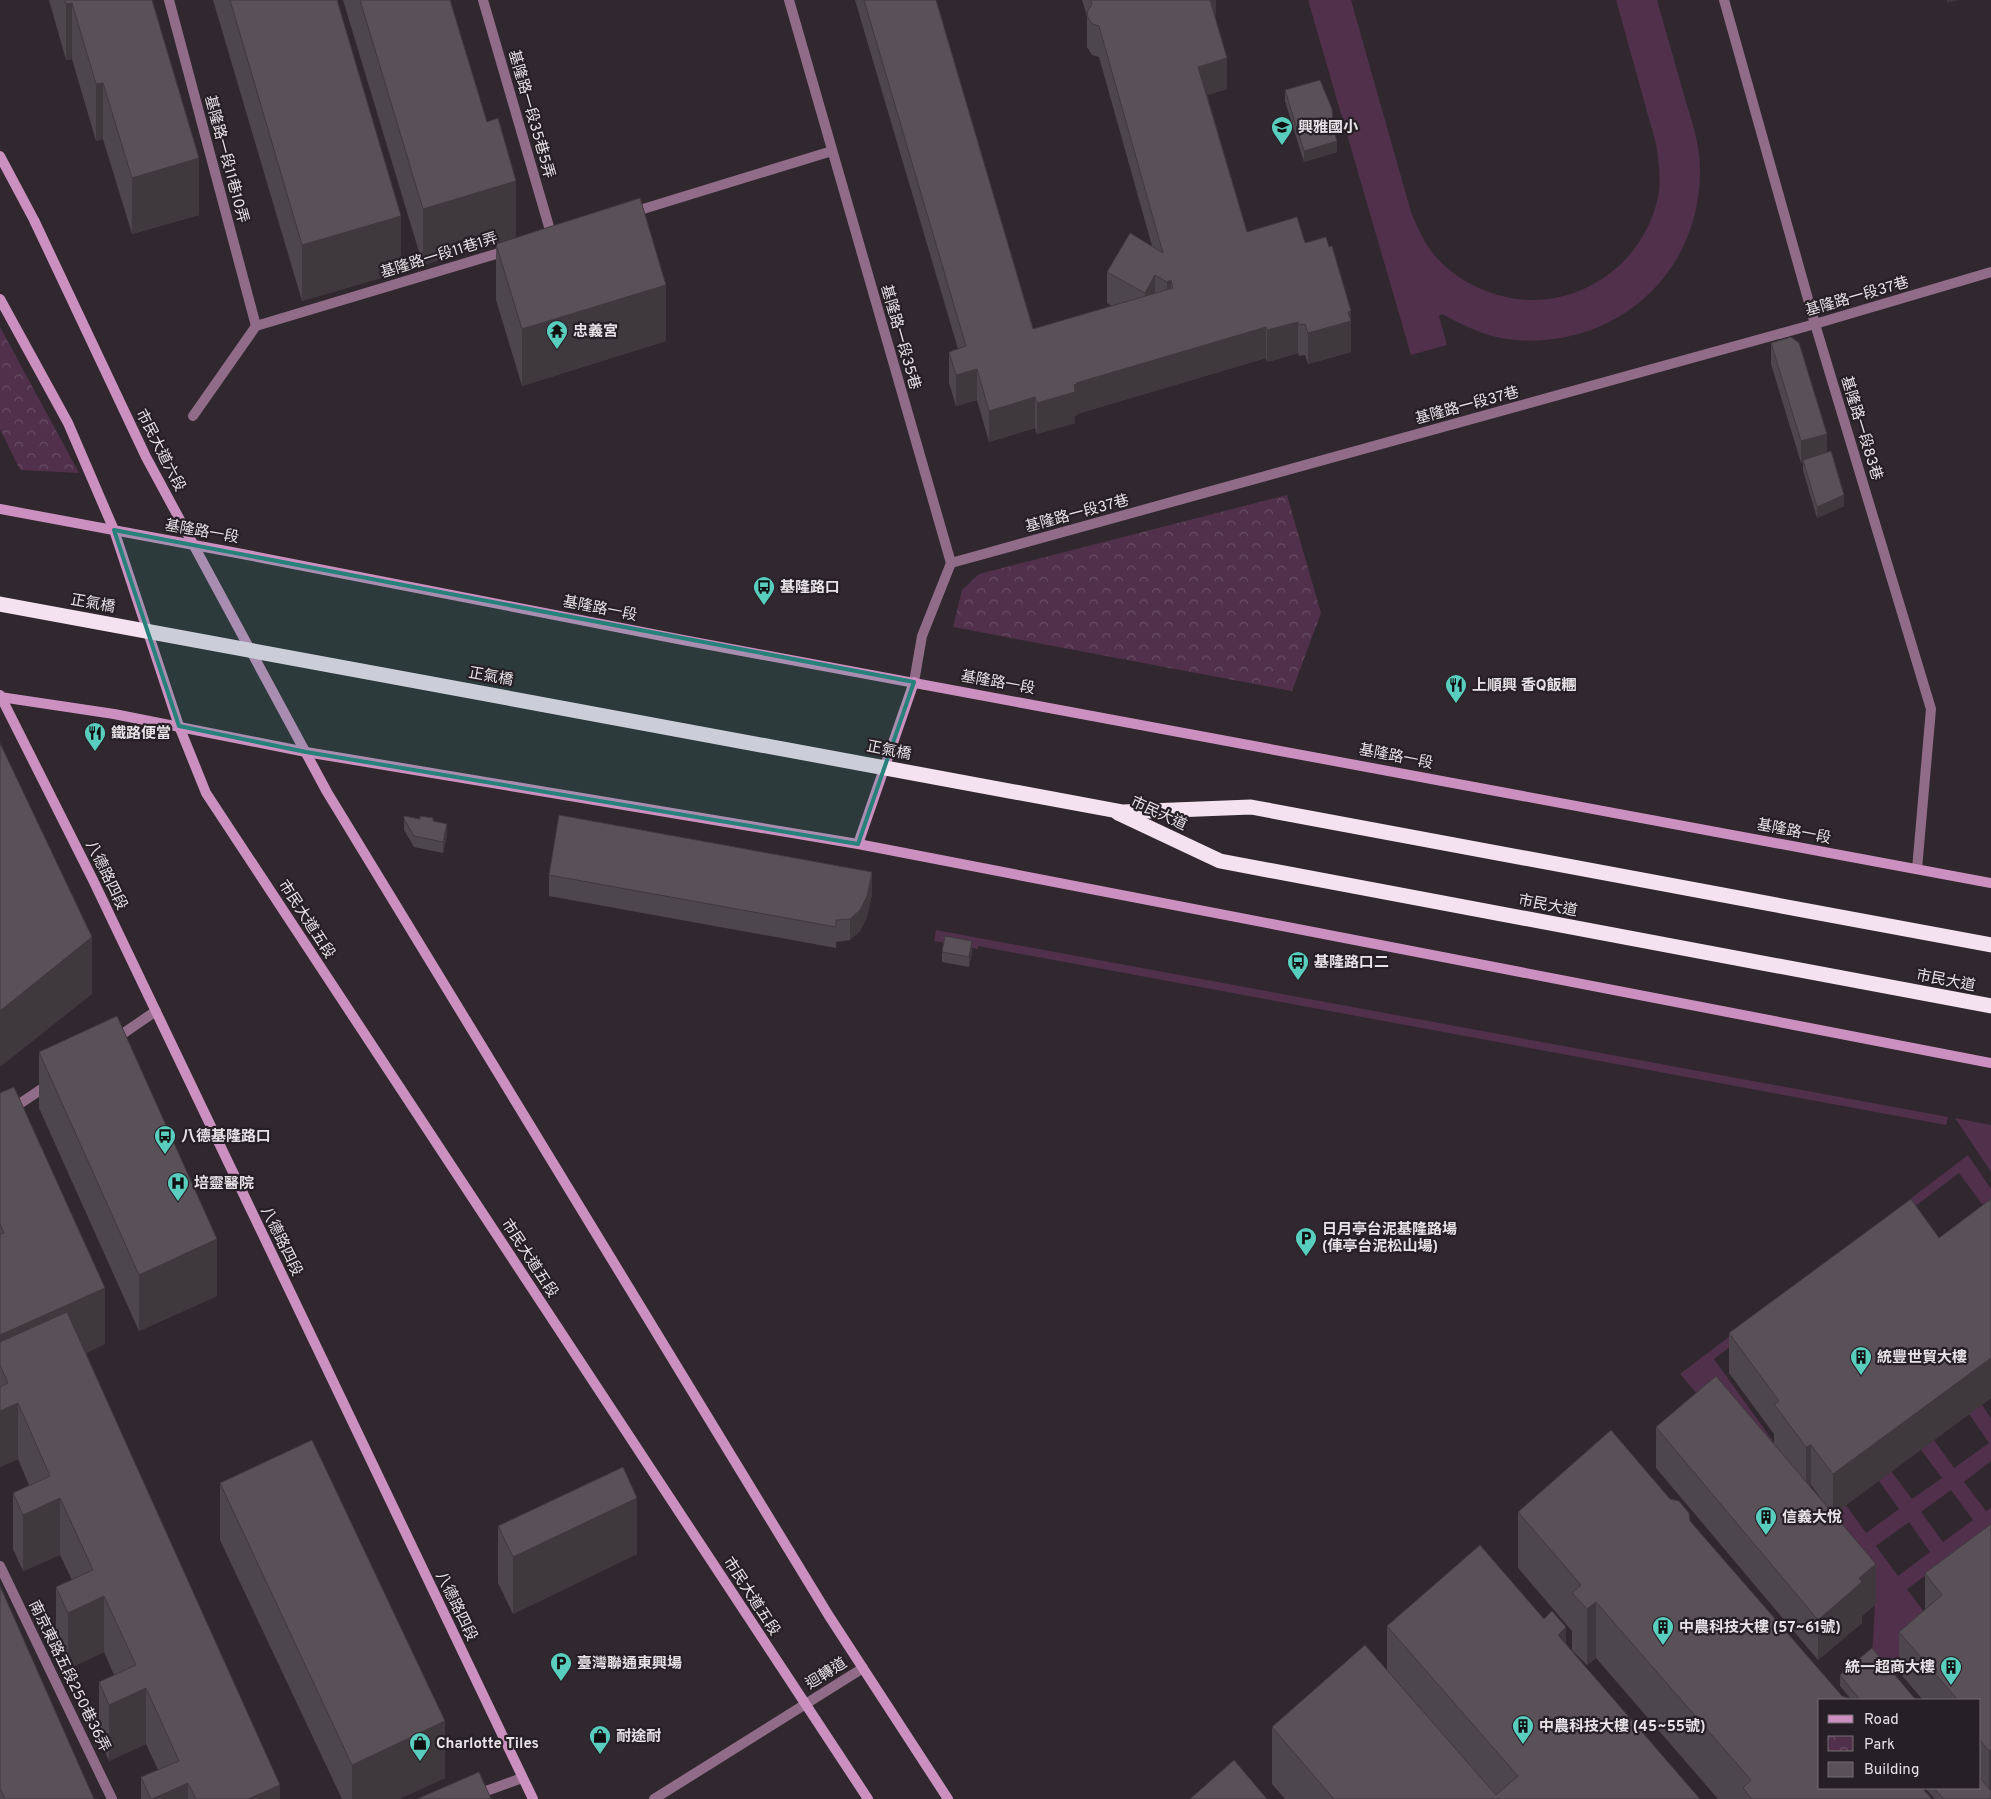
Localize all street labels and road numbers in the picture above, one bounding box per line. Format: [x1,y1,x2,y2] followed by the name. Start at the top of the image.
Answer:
[503,48,558,181] street label: 基隆路一段35巷5弄
[199,93,252,225] street label: 基隆路一段11巷10弄
[378,230,500,283] street label: 基隆路一段11巷1弄
[1804,274,1911,321] street label: 基隆路一段37巷
[875,283,924,392] street label: 基隆路一段35巷
[1836,374,1885,483] street label: 基隆路一段83巷
[1413,383,1521,429] street label: 基隆路一段37巷
[131,406,189,495] street label: 市民大道六段
[1023,491,1131,537] street label: 基隆路一段37巷
[163,517,240,548] street label: 基隆路一段
[69,591,117,618] street label: 正氣橋
[561,593,638,626] street label: 基隆路一段
[467,664,515,691] street label: 正氣橋
[959,668,1036,699] street label: 基隆路一段
[865,738,913,765] street label: 正氣橋
[1357,741,1434,774] street label: 基隆路一段
[1127,793,1190,836] street label: 市民大道
[1755,816,1832,849] street label: 基隆路一段
[81,837,132,914] street label: 八德路四段
[273,877,338,963] street label: 市民大道五段
[1516,891,1579,922] street label: 市民大道
[1914,966,1977,997] street label: 市民大道
[256,1203,307,1280] street label: 八德路四段
[496,1216,561,1302] street label: 市民大道五段
[718,1554,783,1640] street label: 市民大道五段
[431,1568,482,1645] street label: 八德路四段
[24,1598,114,1755] street label: 南京東路五段250巷36弄
[802,1653,851,1694] street label: 迴轉道

